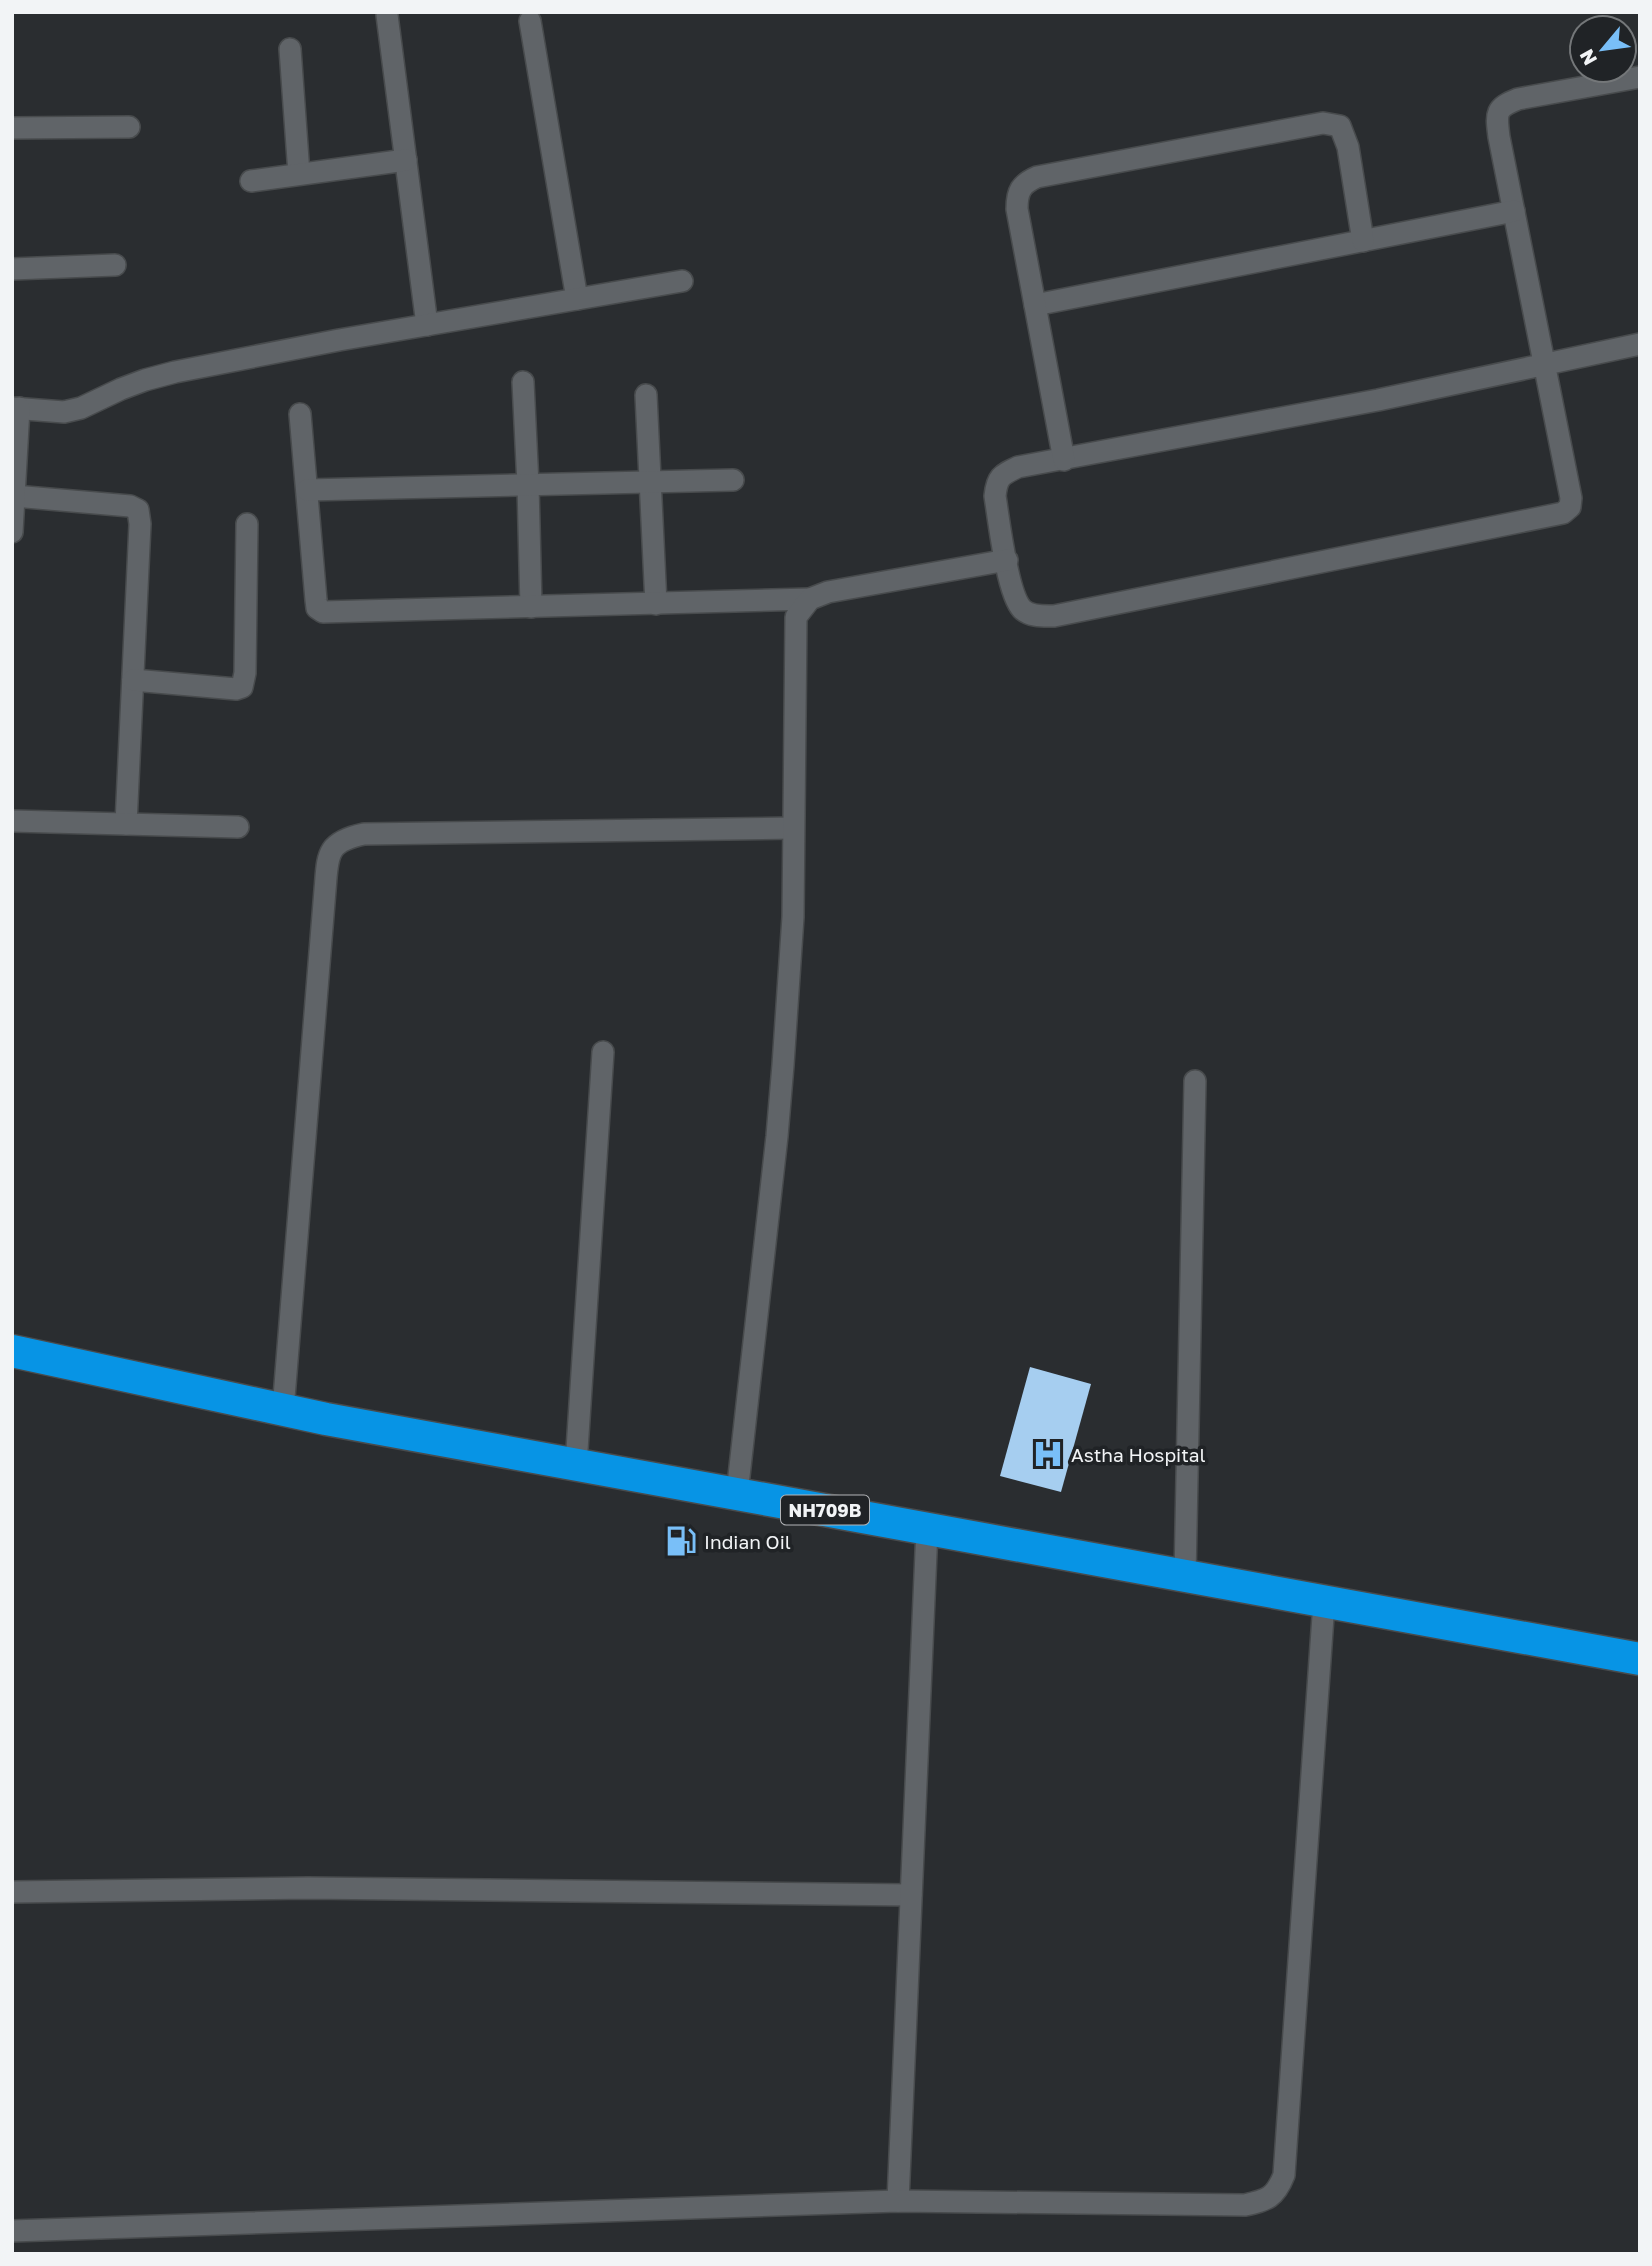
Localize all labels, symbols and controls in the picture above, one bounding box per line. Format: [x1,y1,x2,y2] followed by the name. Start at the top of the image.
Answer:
[1568,14,1638,84] north arrow
[1574,46,1601,69] text: N
[1031,1437,1065,1471] hospital icon: Astha Hospital
[1071,1443,1206,1466] place label: Astha Hospital
[781,1496,869,1525] road number: NH709B
[664,1524,698,1558] fuel station icon: Indian Oil
[704,1530,791,1553] place label: Indian Oil

